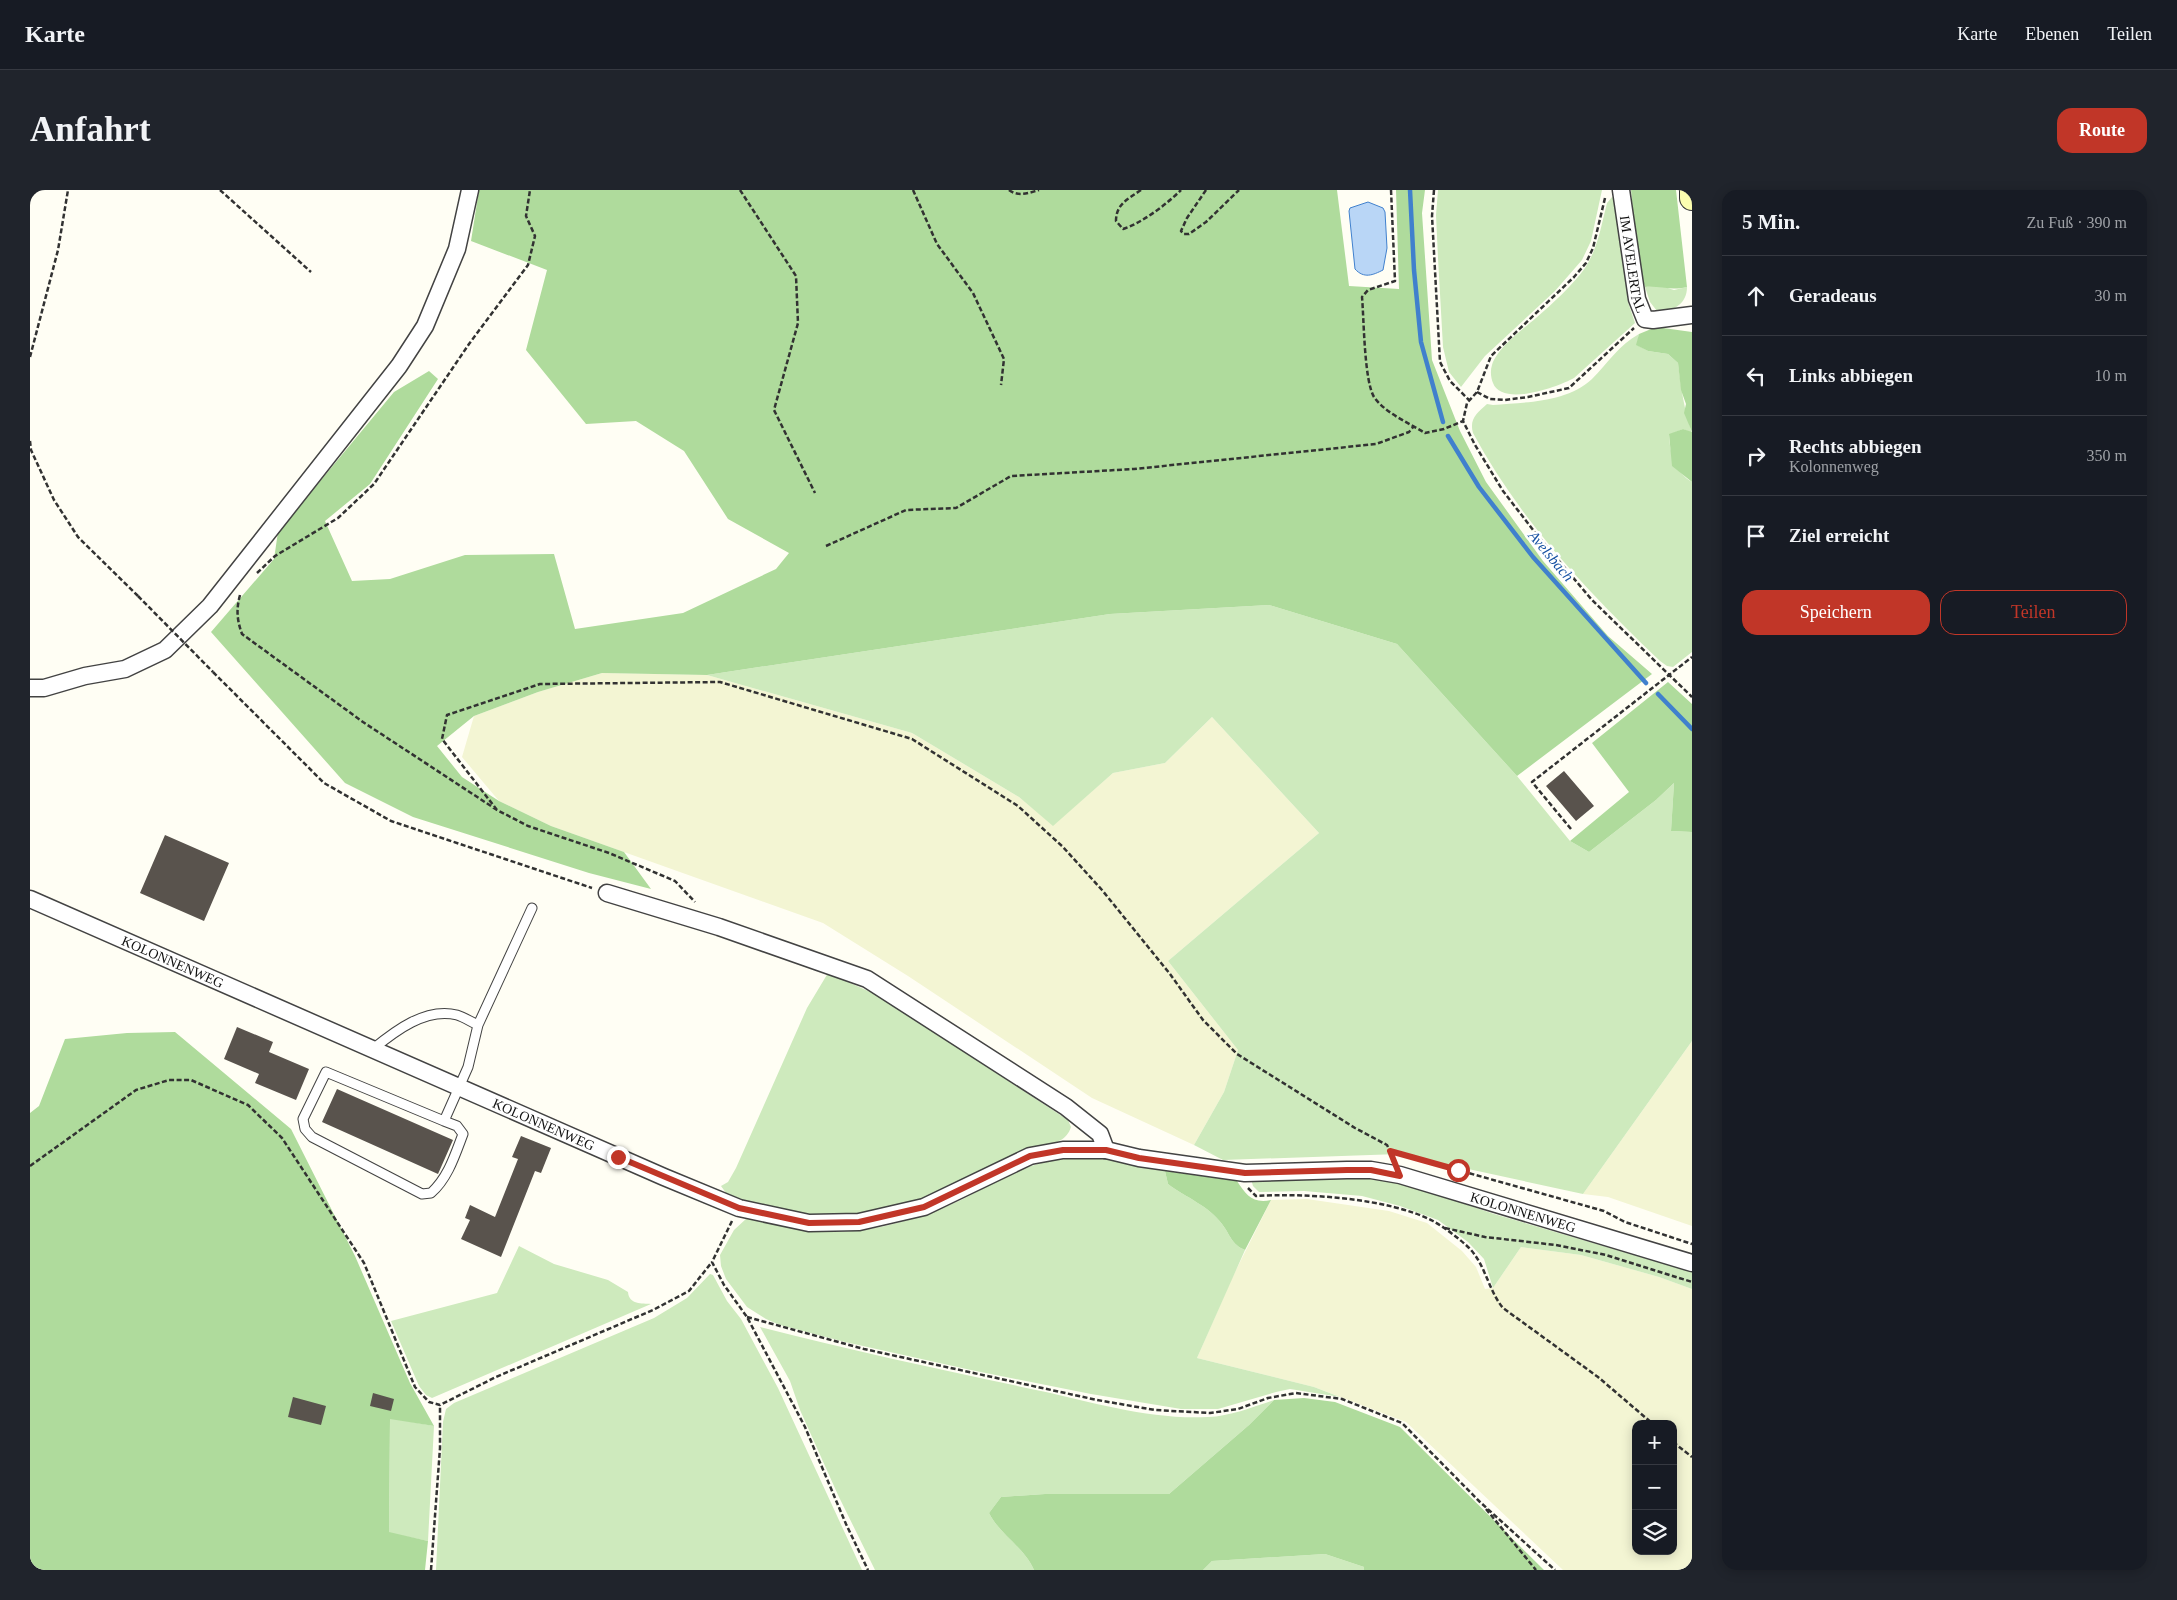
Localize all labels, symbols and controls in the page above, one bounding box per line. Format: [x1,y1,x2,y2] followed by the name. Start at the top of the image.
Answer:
[25,21,85,47] text: Karte
[1957,24,1997,44] text: Karte
[2025,24,2079,44] text: Ebenen
[2107,24,2152,44] text: Teilen
[2057,108,2147,153] button: Route
[30,110,151,149] text: Anfahrt
[1742,210,1800,234] text: 5 Min.
[1617,214,1649,315] street label: IM AVELERTAL
[2027,214,2127,231] text: Zu Fuß · 390 m
[1742,282,1770,310] icon: ahead
[1789,285,1877,306] text: Geradeaus
[2095,287,2127,304] text: 30 m
[1742,362,1770,390] icon: left
[1789,365,1913,386] text: Links abbiegen
[2095,367,2127,384] text: 10 m
[1789,436,1921,457] text: Rechts abbiegen
[1742,442,1770,470] icon: right
[2087,447,2127,464] text: 350 m
[1789,458,1879,475] text: Kolonnenweg
[1742,522,1770,550] icon: arrive
[1789,525,1889,546] text: Ziel erreicht
[1525,527,1577,584] water label: Avelsbach
[1742,590,1930,635] button: Speichern
[1940,590,2127,635] button: Teilen
[120,933,226,991] street label: KOLONNENWEG
[490,1095,597,1153] street label: KOLONNENWEG
[607,1146,630,1169] route end
[1447,1159,1470,1182] route start
[1468,1189,1578,1235] street label: KOLONNENWEG
[1632,1420,1677,1555] map controls
[1632,1420,1677,1465] button: +
[1632,1465,1677,1510] button: −
[1632,1510,1677,1555] button: layers

